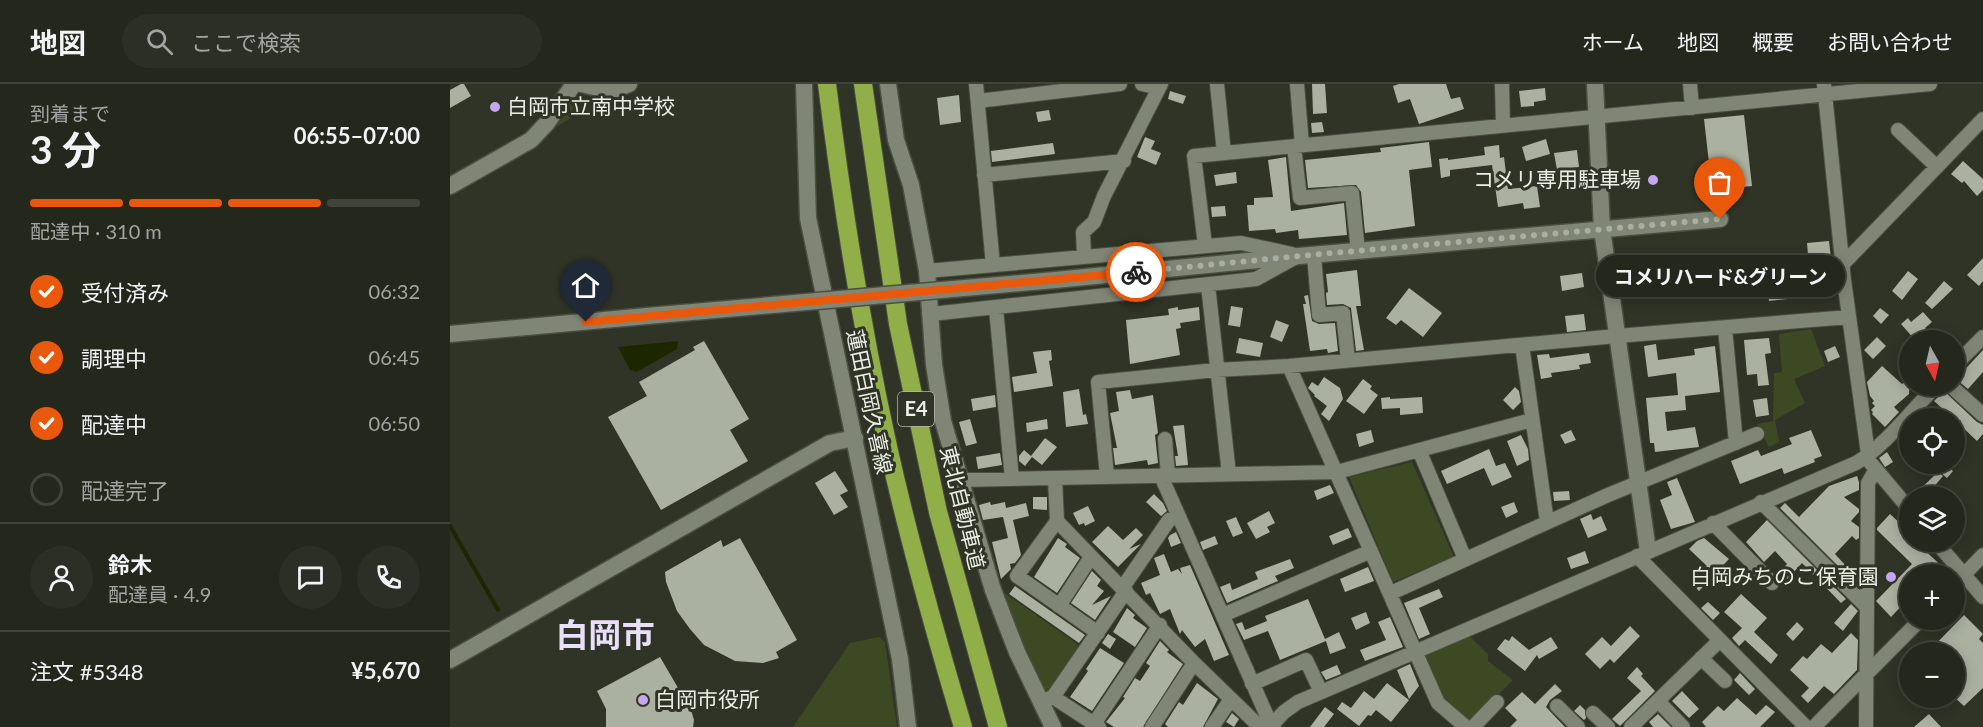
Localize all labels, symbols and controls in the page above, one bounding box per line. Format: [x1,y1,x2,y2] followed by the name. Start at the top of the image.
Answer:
[122,14,542,68] search box
[30,25,86,59] text: 地図
[143,25,176,58] icon: search
[191,29,301,56] text: ここで検索
[1582,29,1644,54] text: ホーム
[1677,29,1719,54] text: 地図
[1752,29,1794,54] text: 概要
[1827,29,1953,54] text: お問い合わせ
[507,93,675,118] place label: 白岡市立南中学校
[488,100,502,114] marker: 白岡市立南中学校
[30,101,110,125] text: 到着まで
[294,122,420,149] text: 06:55–07:00
[30,126,101,172] text: 3 分
[1694,157,1745,219] pin
[1473,166,1641,191] place label: コメリ専用駐車場
[1703,166,1736,199] icon: bag
[1646,173,1660,187] marker: コメリ専用駐車場
[30,219,162,243] text: 配達中 · 310 m
[1106,242,1166,302] courier
[1596,255,1844,297] callout: コメリハード&グリーン
[1120,256,1153,289] icon: bike
[560,260,611,322] pin
[1614,264,1827,288] text: コメリハード&グリーン
[569,269,602,302] icon: home
[30,275,63,308] icon: check
[81,279,169,306] text: 受付済み
[369,279,420,303] text: 06:32
[843,327,898,476] street label: 蓮田白岡久喜線
[1899,330,1965,396] north arrow
[1899,330,1965,708] map controls
[30,341,63,374] icon: check
[81,345,147,372] text: 調理中
[369,345,420,369] text: 06:45
[898,392,934,426] road number: E4
[30,407,63,440] icon: check
[1899,408,1965,474] button: locate
[81,411,147,438] text: 配達中
[369,411,420,435] text: 06:50
[936,443,991,572] street label: 東北自動車道
[81,477,169,504] text: 配達完了
[1899,486,1965,552] button: layers
[30,546,93,609] button: person
[279,546,342,609] button: chat
[357,546,420,609] button: phone
[108,551,152,578] text: 鈴木
[1690,563,1879,588] place label: 白岡みちのこ保育園
[1899,564,1965,630] button: +
[1884,570,1898,584] marker: 白岡みちのこ保育園
[108,582,211,606] text: 配達員 · 4.9
[556,614,655,654] district label: 白岡市
[1899,642,1965,708] button: −
[351,657,420,684] text: ¥5,670
[30,658,143,685] text: 注文 #5348
[655,686,760,711] place label: 白岡市役所
[636,693,650,707] marker: 白岡市役所

